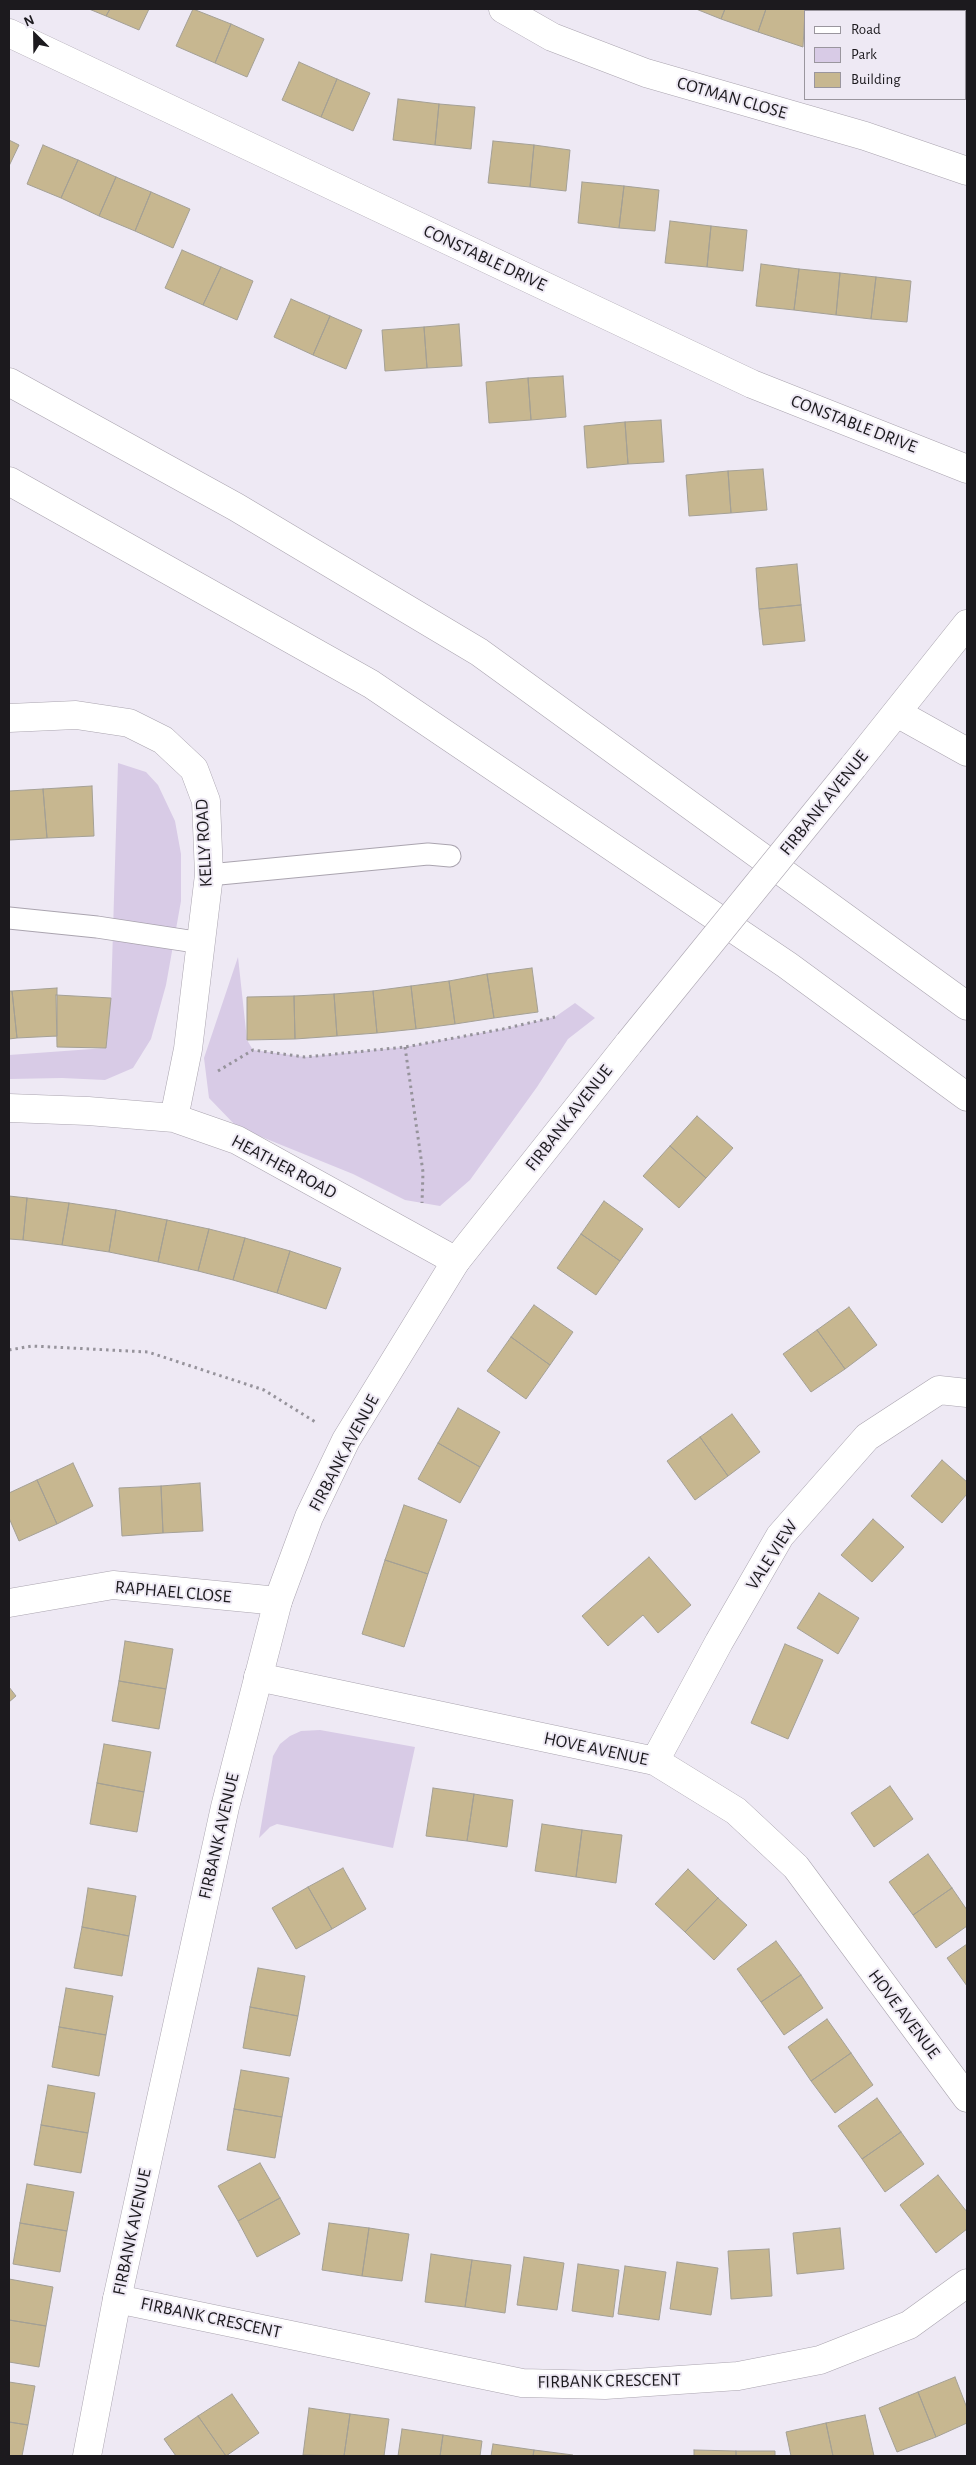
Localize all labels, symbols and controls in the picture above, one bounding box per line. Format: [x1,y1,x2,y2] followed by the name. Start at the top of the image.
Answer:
[10,10,60,60] north arrow
[804,10,966,100] legend
[22,13,36,30] text: N
[851,22,881,37] text: Road
[851,47,877,62] text: Park
[674,72,790,124] street label: COTMAN CLOSE
[851,72,901,87] text: Building
[420,220,550,296] street label: CONSTABLE DRIVE
[788,390,920,458] street label: CONSTABLE DRIVE
[775,746,873,860] street label: FIRBANK AVENUE
[191,798,217,888] street label: KELLY ROAD
[521,1061,617,1175] street label: FIRBANK AVENUE
[228,1130,340,1204] street label: HEATHER ROAD
[304,1391,384,1515] street label: FIRBANK AVENUE
[741,1516,803,1594] street label: VALE VIEW
[114,1576,232,1608] street label: RAPHAEL CLOSE
[542,1727,650,1771] street label: HOVE AVENUE
[194,1771,244,1901] street label: FIRBANK AVENUE
[863,1965,945,2063] street label: HOVE AVENUE
[108,2167,156,2297] street label: FIRBANK AVENUE
[139,2293,283,2343] street label: FIRBANK CRESCENT
[537,2369,681,2393] street label: FIRBANK CRESCENT

